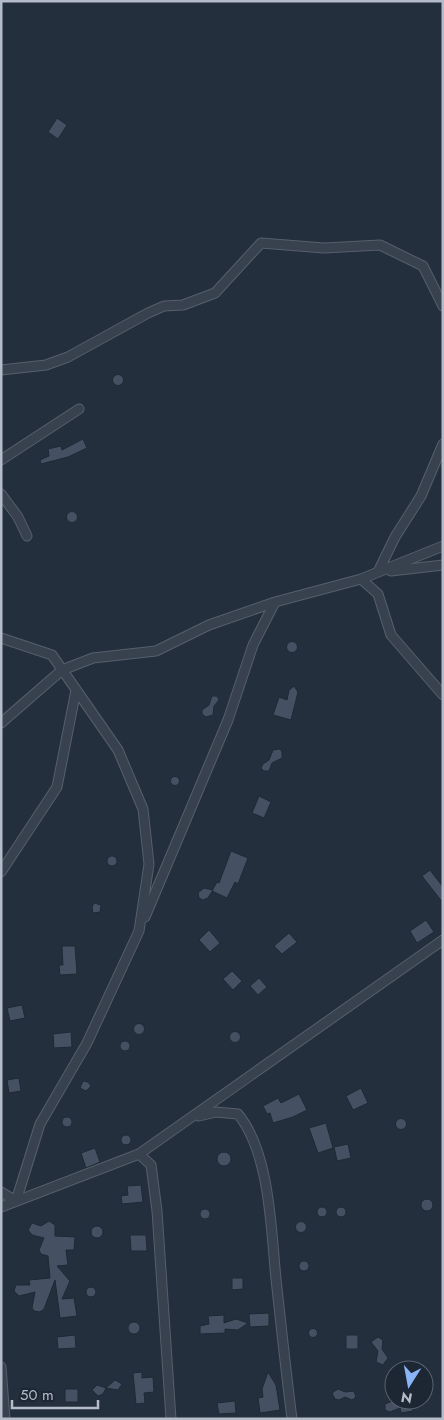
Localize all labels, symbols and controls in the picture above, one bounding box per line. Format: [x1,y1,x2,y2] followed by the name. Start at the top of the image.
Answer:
[384,1360,434,1410] north arrow
[12,1378,99,1410] scale bar
[20,1384,54,1406] text: 50 m
[399,1387,414,1409] text: N

